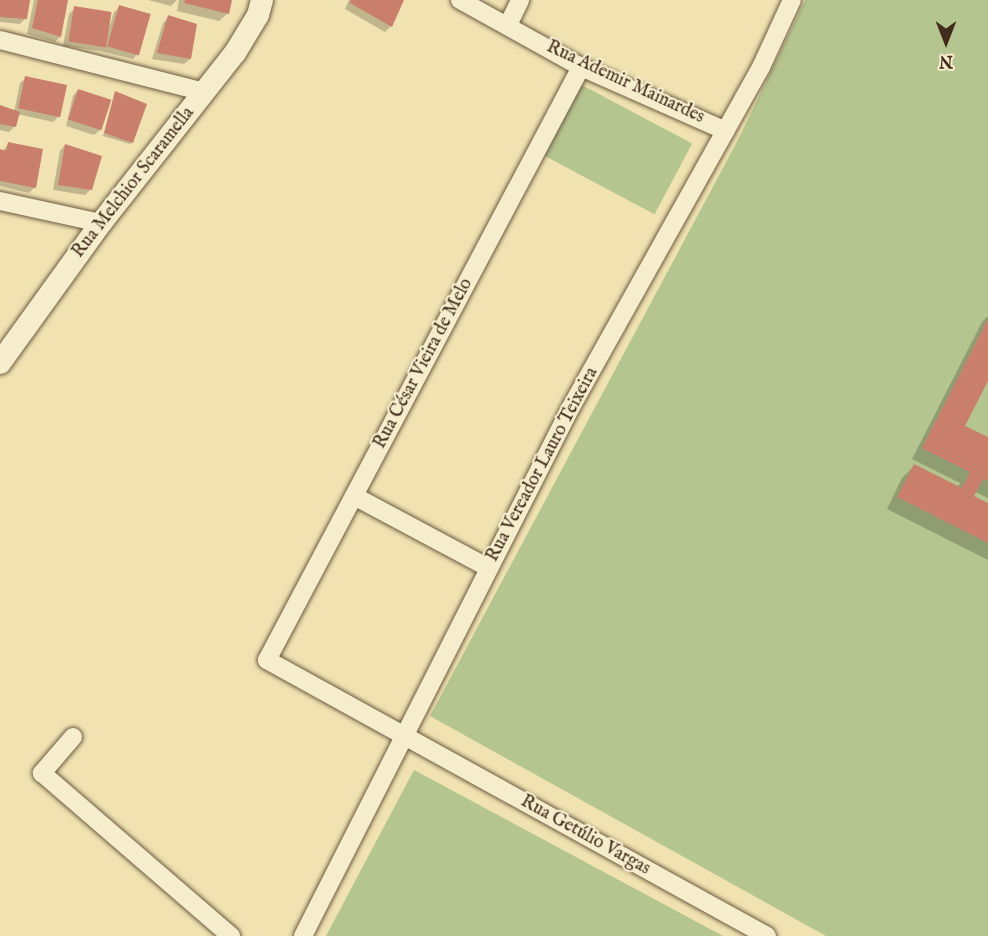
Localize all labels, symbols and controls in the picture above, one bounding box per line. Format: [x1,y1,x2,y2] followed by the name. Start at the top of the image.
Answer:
[916,12,976,72] north arrow
[543,37,707,129] street label: Rua Ademir Mainardes
[939,50,953,70] text: N
[68,103,200,263] street label: Rua Melchior Scaramella
[370,275,478,453] street label: Rua César Vieira de Melo
[483,364,603,566] street label: Rua Vereador Lauro Teixeira
[516,791,654,881] street label: Rua Getúlio Vargas

